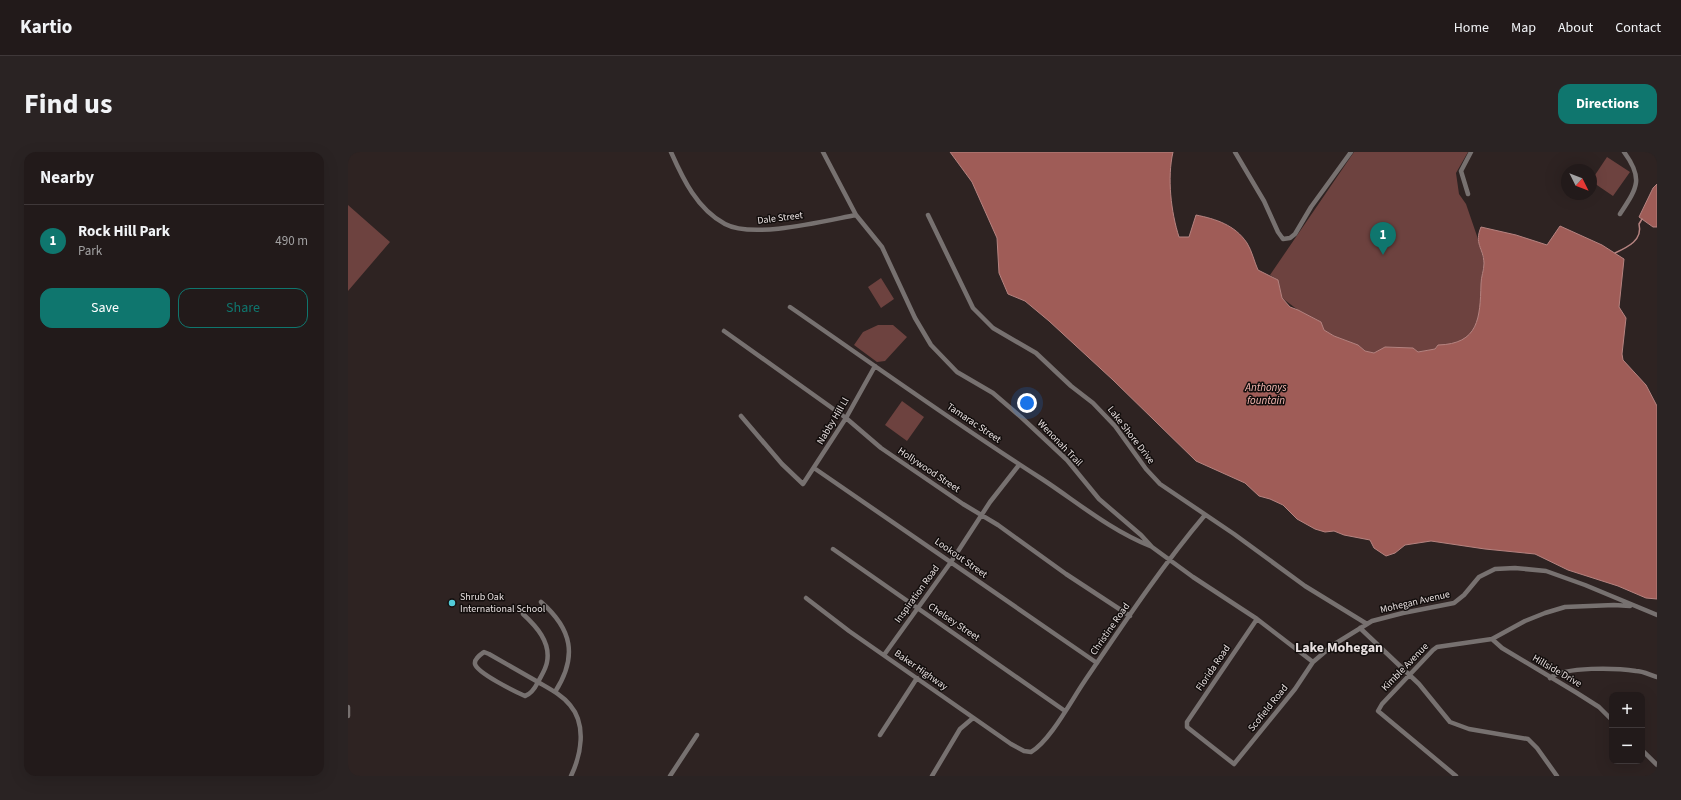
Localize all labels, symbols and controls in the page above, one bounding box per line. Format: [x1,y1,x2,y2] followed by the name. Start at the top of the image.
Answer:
[20,14,72,41] text: Kartio
[1454,18,1489,38] text: Home
[1511,18,1536,38] text: Map
[1558,18,1593,38] text: About
[1615,18,1661,38] text: Contact
[24,84,112,124] text: Find us
[1558,84,1657,124] button: Directions
[1561,164,1597,200] north arrow
[40,166,94,190] text: Nearby
[756,208,804,228] street label: Dale Street
[78,221,170,242] text: Rock Hill Park
[1370,222,1396,255] pin: 1
[50,232,56,250] text: 1
[275,232,308,250] text: 490 m
[78,242,102,260] text: Park
[40,288,170,328] button: Save
[178,288,308,328] button: Share
[1244,380,1287,408] water label: Anthonys fountain
[1017,393,1037,413] your location
[813,394,853,447] street label: Nabby Hill Ll
[944,400,1004,447] street label: Tamarac Street
[1104,403,1158,467] street label: Lake Shore Drive
[1034,417,1086,470] street label: Wenonah Trail
[895,444,963,496] street label: Hollywood Street
[932,535,991,582] street label: Lookout Street
[891,562,943,626] street label: Inspiration Road
[1379,587,1451,617] street label: Mohegan Avenue
[460,590,546,616] place label: Shrub Oak International School
[447,598,457,608] marker: Shrub Oak International School
[925,600,983,645] street label: Chelsey Street
[1087,600,1133,658] street label: Christine Road
[1295,638,1383,658] district label: Lake Mohegan
[1378,640,1432,694] street label: Kimble Avenue
[1192,642,1234,694] street label: Florida Road
[891,646,951,694] street label: Baker Highway
[1530,651,1584,691] street label: Hillside Drive
[1245,681,1291,735] street label: Scofield Road
[1609,692,1645,764] map controls
[1609,692,1645,728] button: +
[1609,728,1645,764] button: −

